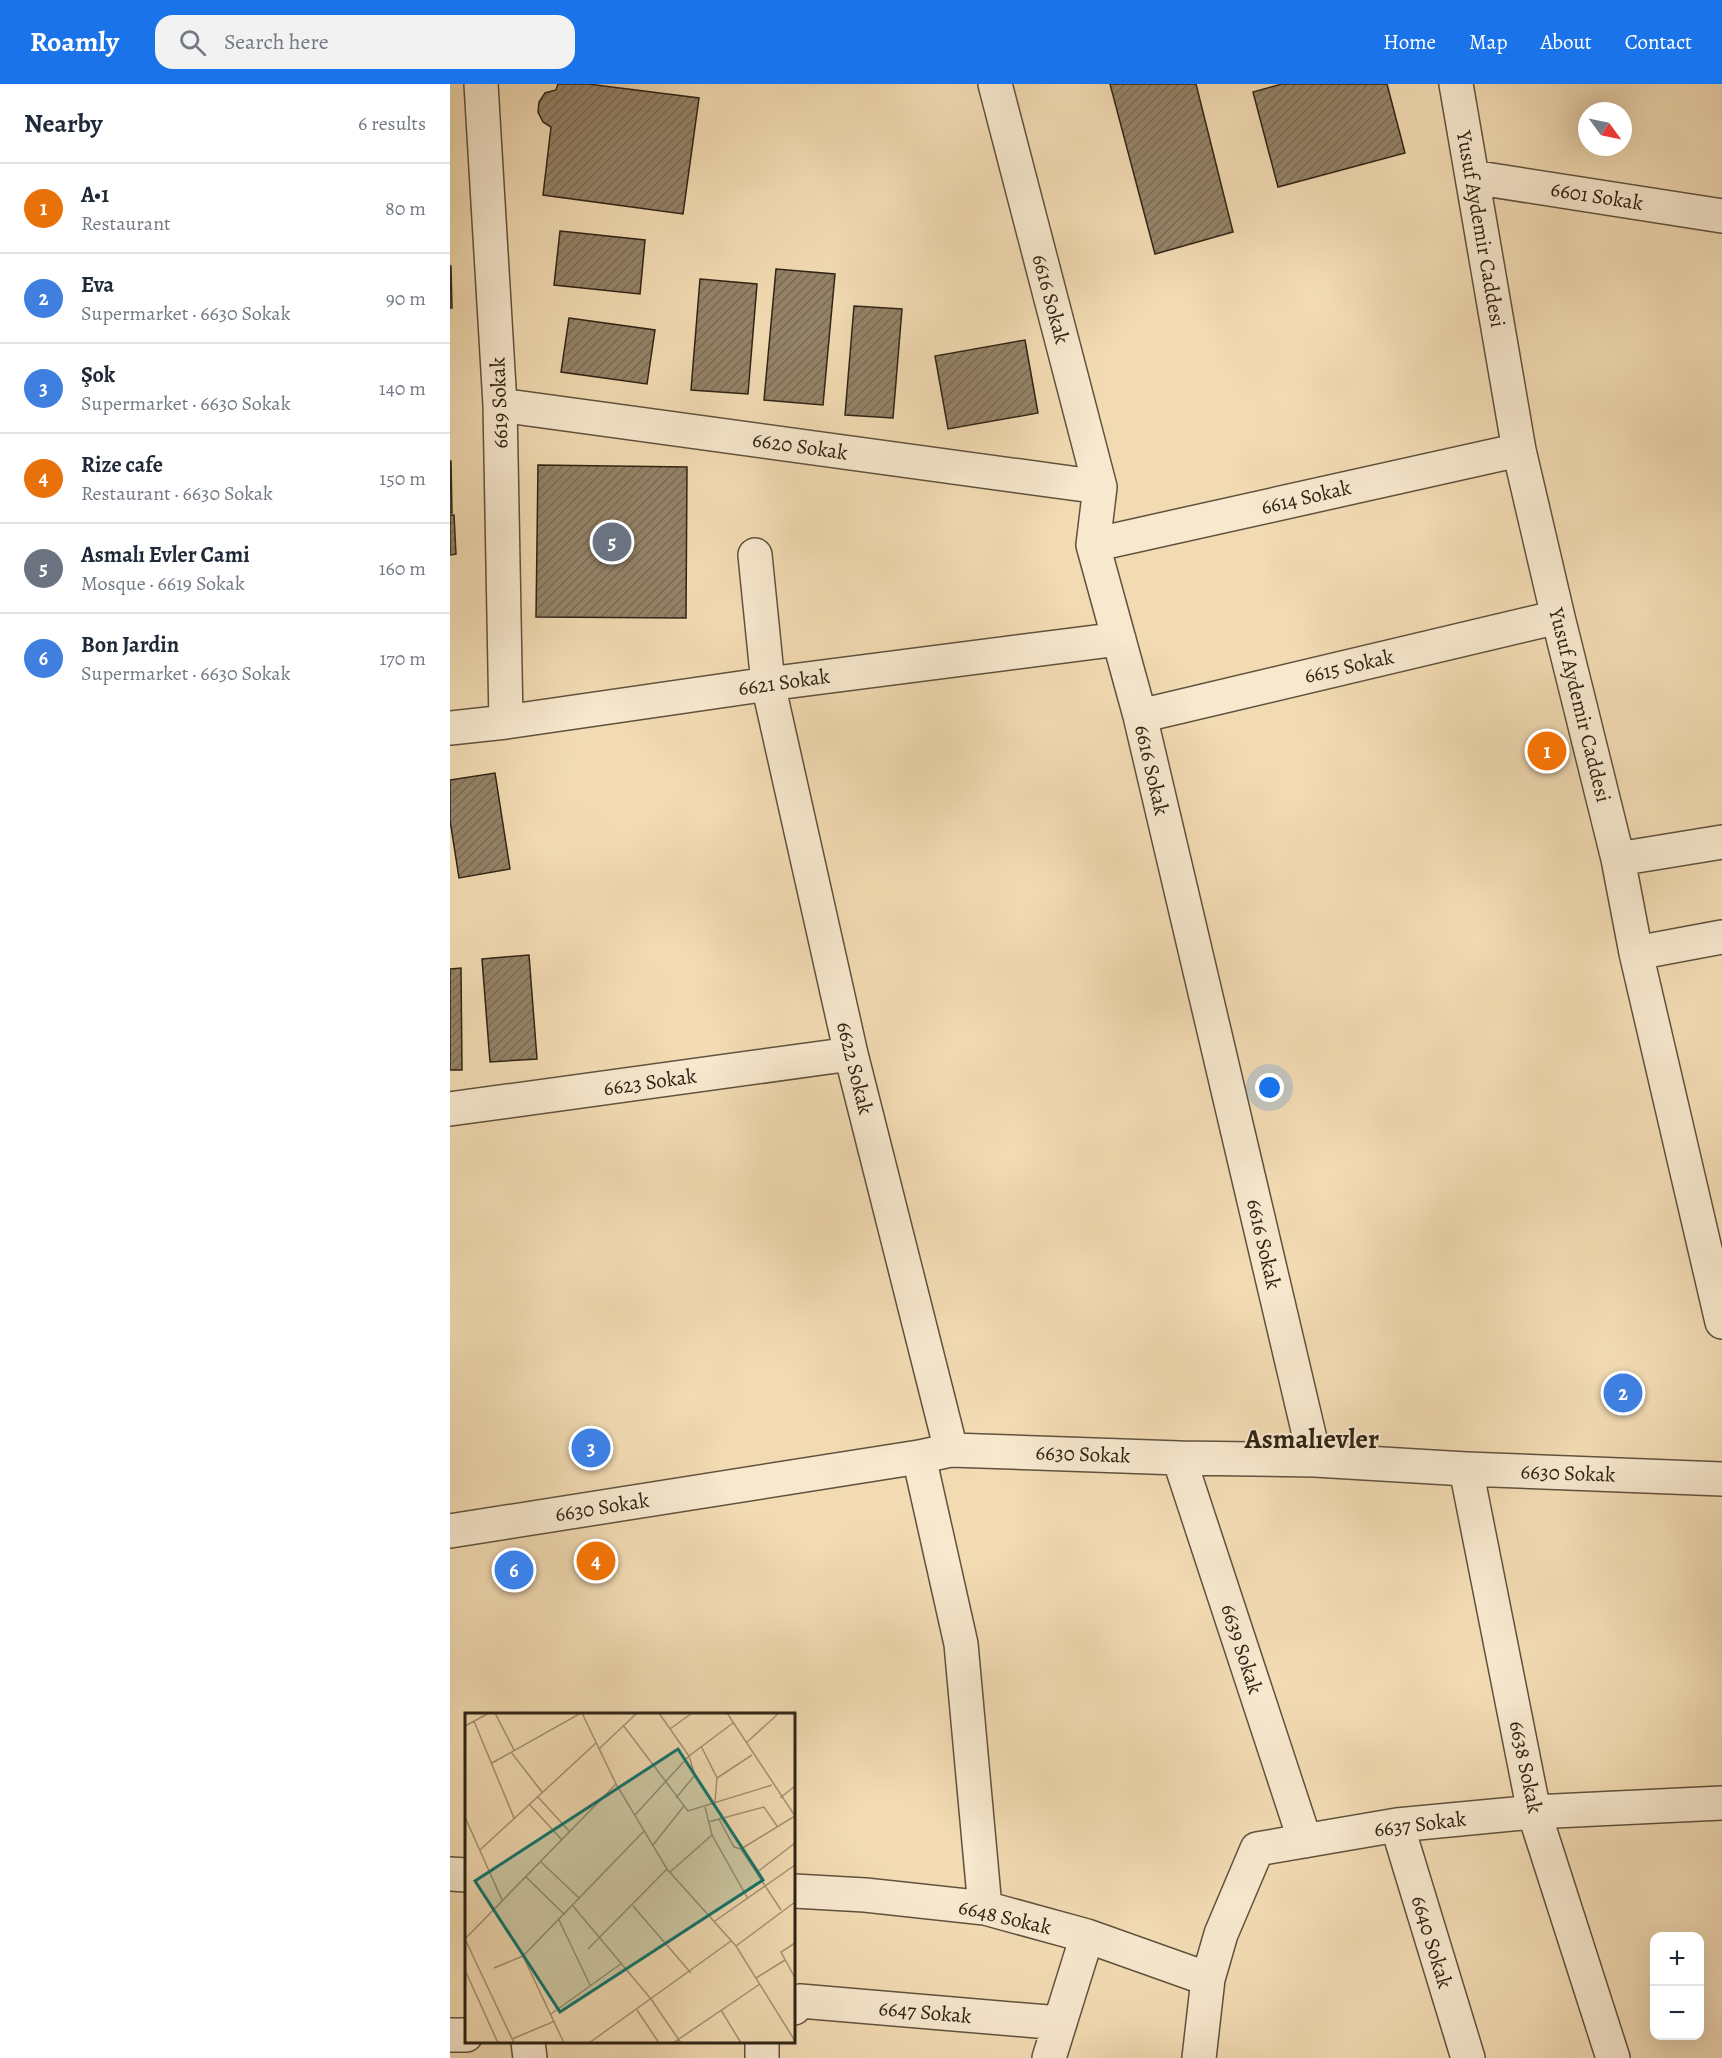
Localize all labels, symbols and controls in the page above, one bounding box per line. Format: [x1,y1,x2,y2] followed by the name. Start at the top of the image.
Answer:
[155,15,575,69] search box
[30,23,119,61] text: Roamly
[176,26,209,59] icon: search
[224,27,329,57] text: Search here
[1383,28,1436,56] text: Home
[1469,28,1507,56] text: Map
[1540,28,1592,56] text: About
[1625,28,1692,56] text: Contact
[1578,102,1632,156] north arrow
[24,106,103,141] text: Nearby
[358,110,426,137] text: 6 results
[1450,127,1512,330] street label: Yusuf Aydemir Caddesi
[1549,175,1646,217] street label: 6601 Sokak
[81,180,109,210] text: A•1
[40,195,47,222] text: 1
[385,195,426,222] text: 80 m
[81,210,171,237] text: Restaurant
[1026,251,1077,348] street label: 6616 Sokak
[81,270,114,300] text: Eva
[39,285,48,312] text: 2
[386,285,426,312] text: 90 m
[81,300,291,327] text: Supermarket · 6630 Sokak
[483,356,515,449] street label: 6619 Sokak
[81,360,115,390] text: Şok
[39,375,48,402] text: 3
[379,375,426,402] text: 140 m
[81,390,291,417] text: Supermarket · 6630 Sokak
[750,425,850,467] street label: 6620 Sokak
[81,450,163,480] text: Rize cafe
[39,465,48,492] text: 4
[379,465,426,492] text: 150 m
[1258,473,1354,521] street label: 6614 Sokak
[81,480,273,507] text: Restaurant · 6630 Sokak
[592,520,632,564] pin: 5
[81,540,250,570] text: Asmalı Evler Cami
[39,555,48,582] text: 5
[379,555,426,582] text: 160 m
[81,570,245,597] text: Mosque · 6619 Sokak
[1542,604,1618,805] street label: Yusuf Aydemir Caddesi
[81,630,179,660] text: Bon Jardin
[1301,642,1397,690] street label: 6615 Sokak
[39,645,48,672] text: 6
[380,645,426,672] text: 170 m
[81,660,291,687] text: Supermarket · 6630 Sokak
[736,662,832,702] street label: 6621 Sokak
[1128,722,1176,818] street label: 6616 Sokak
[1528,728,1566,774] pin: 1
[830,1019,880,1118] street label: 6622 Sokak
[602,1062,699,1102] street label: 6623 Sokak
[1255,1073,1284,1102] your location
[1240,1196,1288,1292] street label: 6616 Sokak
[1604,1370,1642,1416] pin: 2
[1244,1421,1379,1457] district label: Asmalıevler
[572,1426,610,1470] pin: 3
[1035,1438,1131,1470] street label: 6630 Sokak
[1520,1457,1616,1489] street label: 6630 Sokak
[553,1486,652,1528] street label: 6630 Sokak
[576,1538,616,1584] pin: 4
[494,1548,534,1592] pin: 6
[1214,1600,1270,1698] street label: 6639 Sokak
[465,1713,795,2043] inset map
[1503,1718,1550,1816] street label: 6638 Sokak
[1372,1804,1468,1844] street label: 6637 Sokak
[1405,1892,1460,1992] street label: 6640 Sokak
[956,1893,1055,1941] street label: 6648 Sokak
[1650,1932,1704,2040] map controls
[1650,1932,1704,1986] button: +
[1650,1986,1704,2040] button: −
[877,1994,973,2030] street label: 6647 Sokak

